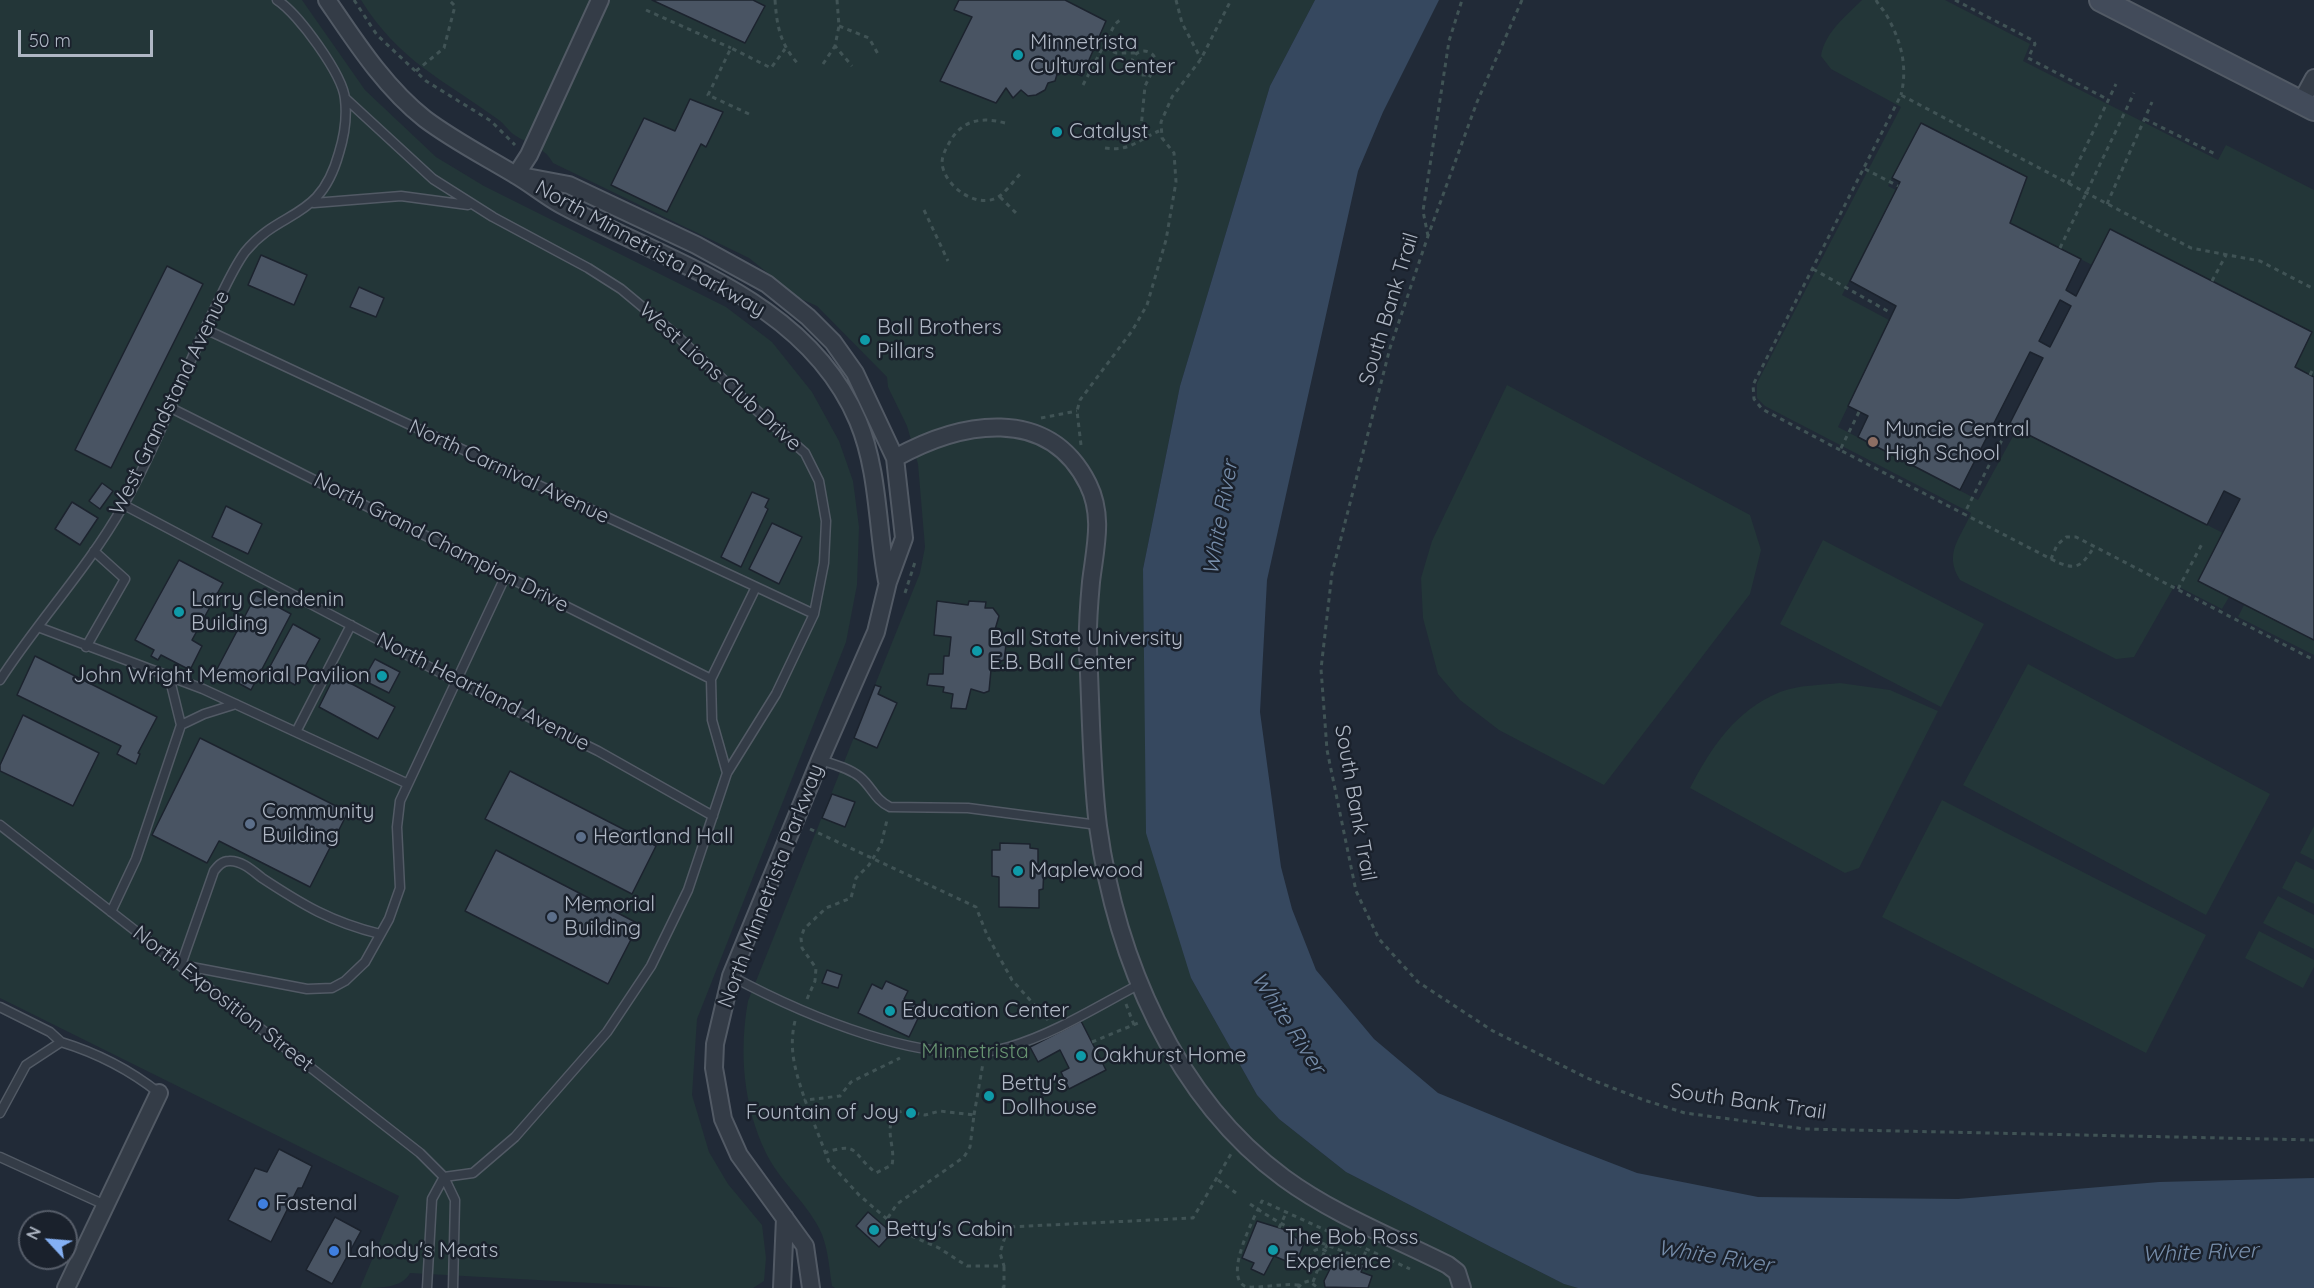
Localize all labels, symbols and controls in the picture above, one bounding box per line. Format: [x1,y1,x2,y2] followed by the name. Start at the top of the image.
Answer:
[21,18,156,56] scale bar
[29,29,71,52] text: 50 m
[1030,30,1175,80] place label: Minnetrista Cultural Center
[1011,48,1025,62] marker: Minnetrista Cultural Center
[1069,119,1148,145] place label: Catalyst
[1050,125,1064,139] marker: Catalyst
[531,175,769,323] street label: North Minnetrista Parkway
[1354,230,1424,388] street label: South Bank Trail
[105,287,235,519] street label: West Grandstand Avenue
[634,297,806,457] street label: West Lions Club Drive
[877,315,1002,365] place label: Ball Brothers Pillars
[858,333,872,347] marker: Ball Brothers Pillars
[405,414,613,530] street label: North Carnival Avenue
[1885,417,2030,467] place label: Muncie Central High School
[1866,435,1880,449] marker: Muncie Central High School
[1198,459,1244,577] water label: White River
[309,468,573,618] street label: North Grand Champion Drive
[191,587,344,637] place label: Larry Clendenin Building
[172,605,186,619] marker: Larry Clendenin Building
[989,626,1183,676] place label: Ball State University E.B. Ball Center
[372,627,594,757] street label: North Heartland Avenue
[970,644,984,658] marker: Ball State University E.B. Ball Center
[73,663,370,689] place label: John Wright Memorial Pavilion
[375,669,389,683] marker: John Wright Memorial Pavilion
[1329,723,1381,883] street label: South Bank Trail
[713,761,829,1011] street label: North Minnetrista Parkway
[262,799,374,849] place label: Community Building
[243,817,257,831] marker: Community Building
[593,824,734,850] place label: Heartland Hall
[574,830,588,844] marker: Heartland Hall
[1030,858,1143,884] place label: Maplewood
[1011,864,1025,878] marker: Maplewood
[564,892,655,942] place label: Memorial Building
[545,910,559,924] marker: Memorial Building
[128,921,318,1077] street label: North Exposition Street
[1245,967,1331,1079] water label: White River
[902,998,1069,1024] place label: Education Center
[883,1004,897,1018] marker: Education Center
[921,1039,1029,1065] park label: Minnetrista
[1093,1043,1246,1069] place label: Oakhurst Home
[1074,1049,1088,1063] marker: Oakhurst Home
[1001,1071,1097,1121] place label: Betty's Dollhouse
[1668,1079,1828,1125] street label: South Bank Trail
[982,1089,996,1103] marker: Betty's Dollhouse
[746,1100,899,1126] place label: Fountain of Joy
[904,1106,918,1120] marker: Fountain of Joy
[275,1191,358,1217] place label: Fastenal
[256,1197,270,1211] marker: Fastenal
[18,1210,78,1270] north arrow
[886,1217,1013,1243] place label: Betty's Cabin
[22,1223,45,1243] text: N
[867,1223,881,1237] marker: Betty's Cabin
[1285,1225,1418,1275] place label: The Bob Ross Experience
[1656,1235,1774,1279] water label: White River
[346,1238,498,1264] place label: Lahody's Meats
[2142,1238,2258,1268] water label: White River
[1266,1243,1280,1257] marker: The Bob Ross Experience
[327,1244,341,1258] marker: Lahody's Meats

